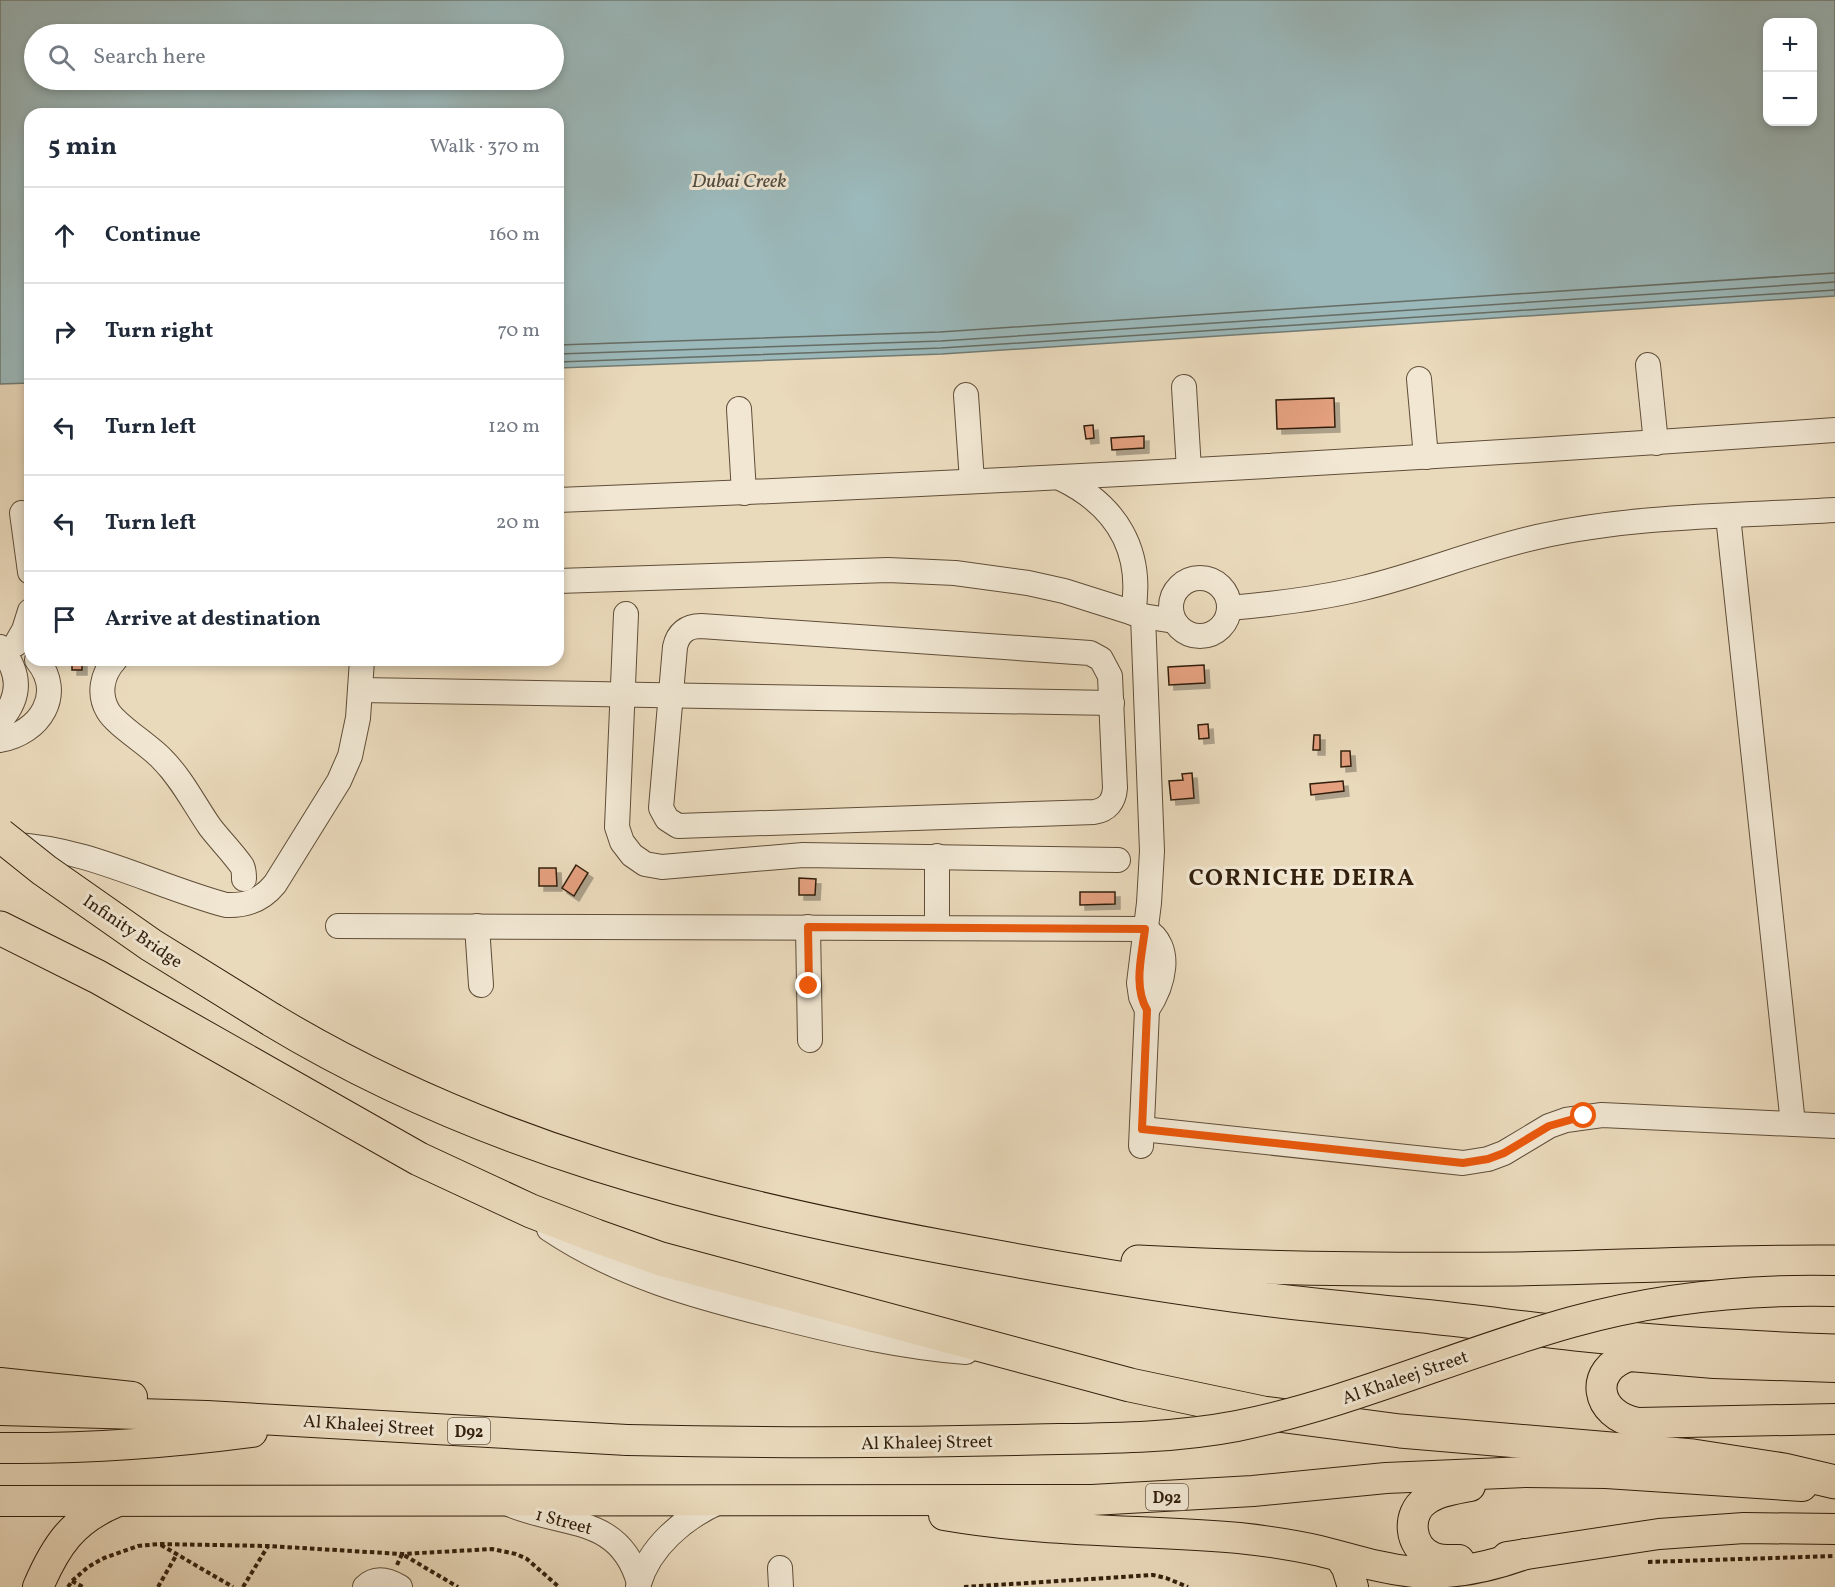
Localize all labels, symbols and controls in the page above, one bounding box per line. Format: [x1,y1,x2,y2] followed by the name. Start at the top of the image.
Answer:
[1763,18,1817,126] map controls
[1763,18,1817,72] button: +
[24,24,564,90] search box
[45,41,78,74] icon: search
[93,42,206,73] text: Search here
[1763,72,1817,126] button: −
[48,129,117,165] text: 5 min
[430,133,540,161] text: Walk · 370 m
[691,168,787,196] water label: Dubai Creek
[48,219,81,252] icon: ahead
[105,220,201,251] text: Continue
[488,221,540,249] text: 160 m
[48,315,81,348] icon: right
[105,316,213,347] text: Turn right
[497,317,540,345] text: 70 m
[48,411,81,444] icon: left
[105,412,196,443] text: Turn left
[488,413,540,441] text: 120 m
[48,507,81,540] icon: left
[105,508,196,539] text: Turn left
[496,509,540,537] text: 20 m
[48,603,81,636] icon: arrive
[105,604,321,635] text: Arrive at destination
[1188,862,1416,896] district label: CORNICHE DEIRA
[77,890,187,975] street label: Infinity Bridge
[795,972,821,998] route end
[1570,1102,1596,1128] route start
[1339,1345,1472,1412] street label: Al Khaleej Street
[302,1409,436,1444] street label: Al Khaleej Street
[448,1418,490,1444] road number: D92
[861,1430,993,1457] street label: Al Khaleej Street
[1146,1484,1188,1510] road number: D92
[532,1503,595,1542] street label: 1 Street

